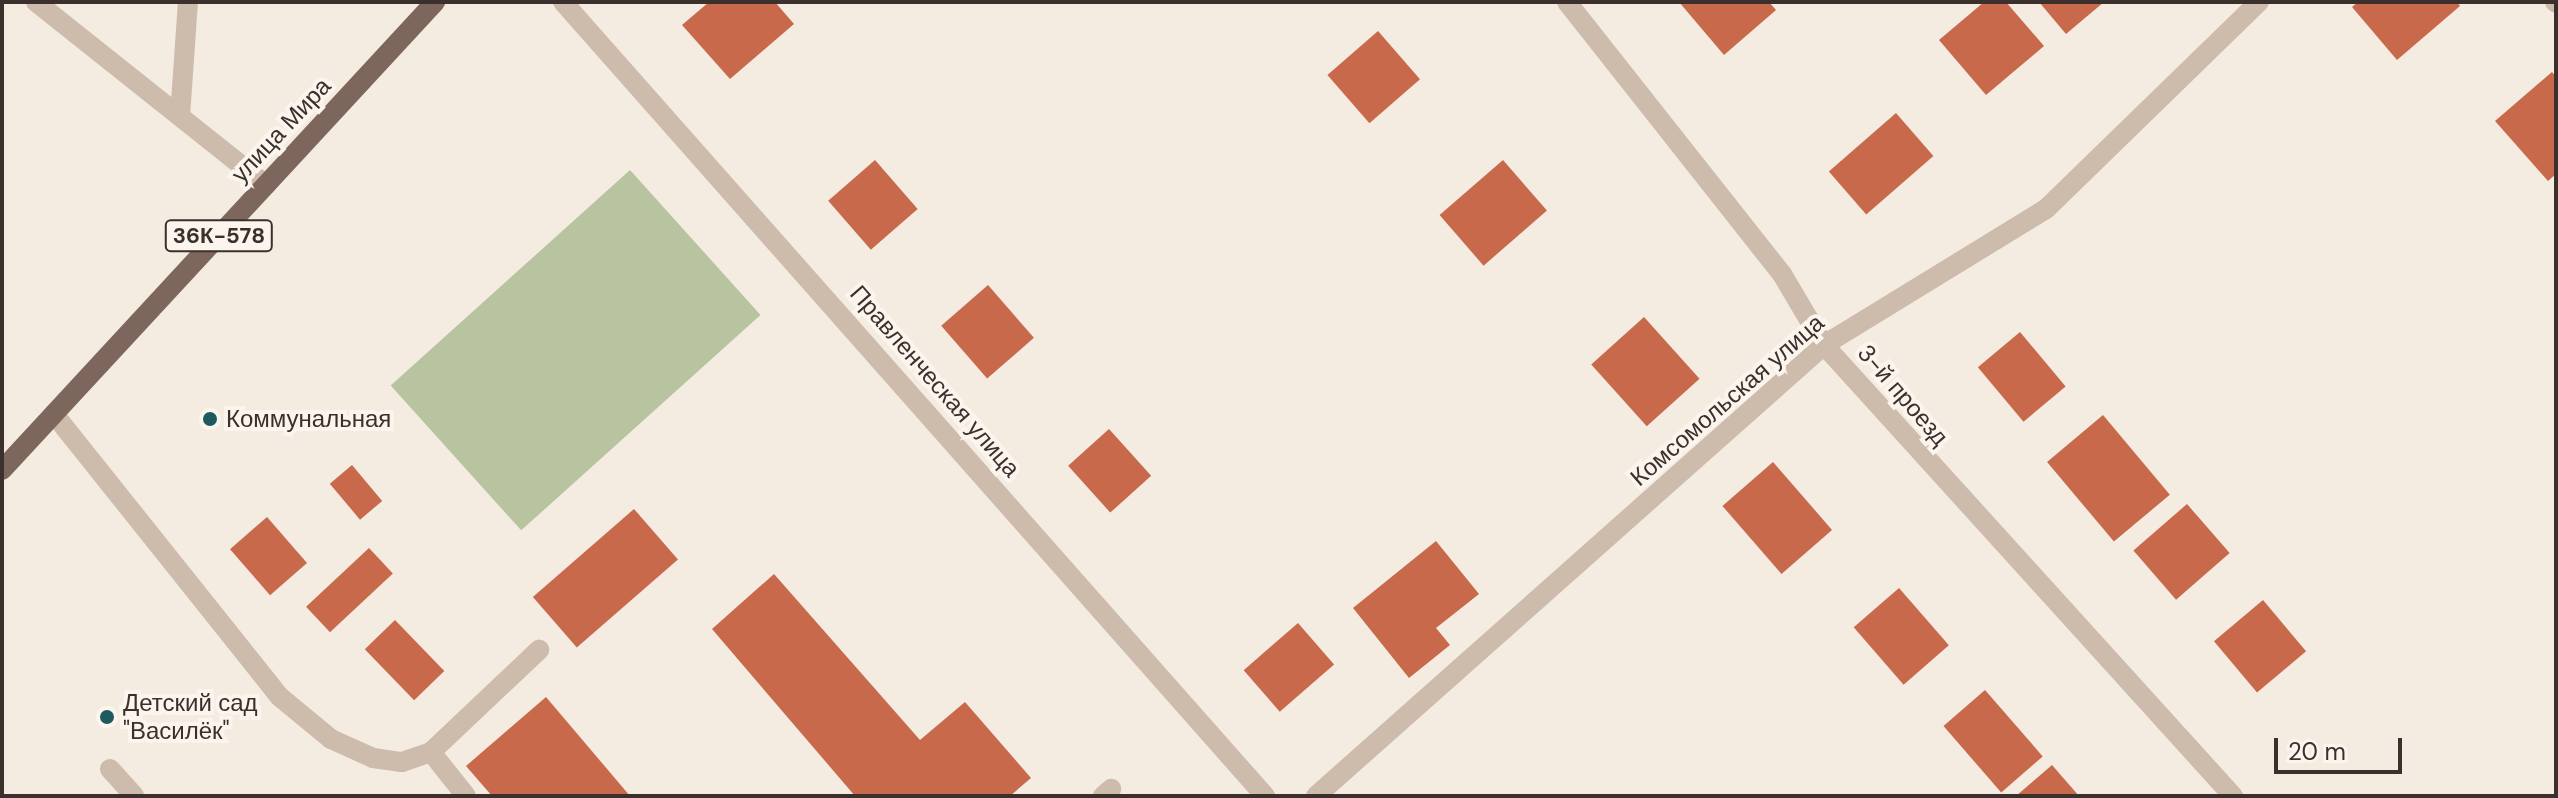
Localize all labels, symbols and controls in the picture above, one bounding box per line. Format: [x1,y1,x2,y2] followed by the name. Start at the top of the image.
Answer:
[225,72,337,188] street label: улица Мира
[163,218,275,254] road number: 36К-578
[844,279,1026,483] street label: Правленческая улица
[1624,308,1830,492] street label: Комсомольская улица
[1851,339,1955,451] street label: 3-й проезд
[226,405,391,433] place label: Коммунальная
[201,410,219,428] marker: Коммунальная
[123,689,258,745] place label: Детский сад "Василёк"
[98,708,116,726] marker: Детский сад "Василёк"
[2278,722,2406,772] scale bar
[2288,736,2346,767] text: 20 m

